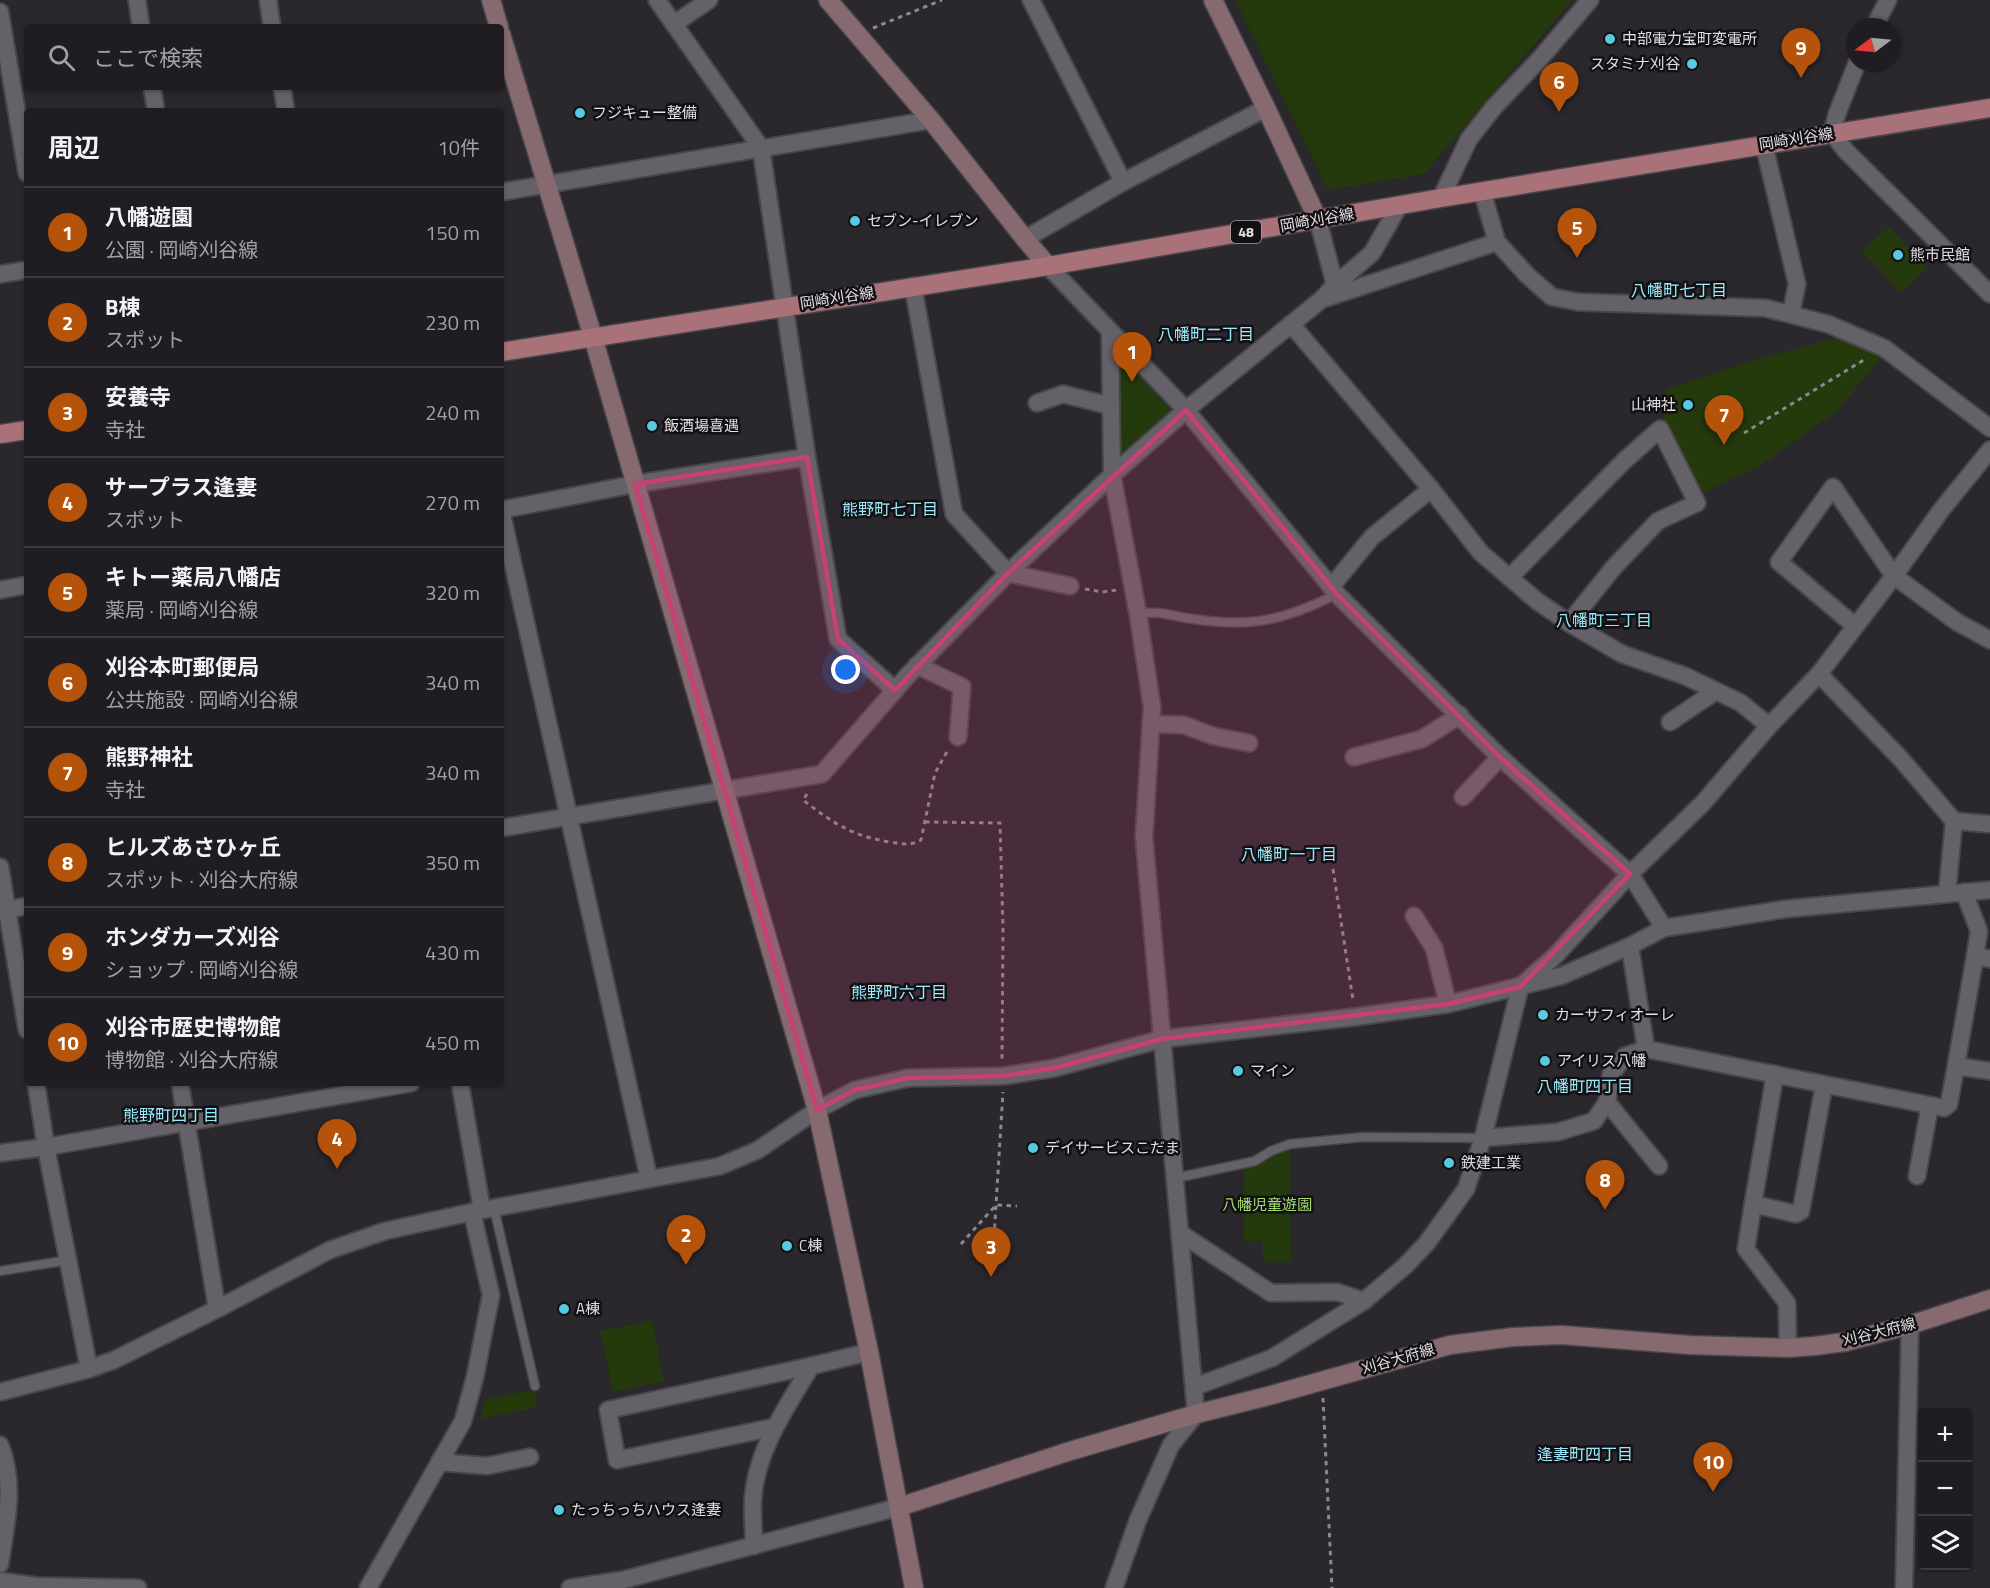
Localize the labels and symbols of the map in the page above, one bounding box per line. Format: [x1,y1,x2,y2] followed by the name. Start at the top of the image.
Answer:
[1846,18,1900,72] north arrow
[1622,27,1757,50] place label: 中部電力宝町変電所
[1782,28,1820,78] pin: 9
[1603,32,1617,46] marker: 中部電力宝町変電所
[1590,52,1680,75] place label: スタミナ刈谷
[1685,57,1699,71] marker: スタミナ刈谷
[1540,63,1578,112] pin: 6
[592,101,697,124] place label: フジキュー整備
[573,106,587,120] marker: フジキュー整備
[1757,121,1835,156] street label: 岡崎刈谷線
[1278,202,1356,237] street label: 岡崎刈谷線
[1558,208,1596,258] pin: 5
[867,209,979,232] place label: セブン-イレブン
[848,214,862,228] marker: セブン-イレブン
[1231,221,1261,243] road number: 48
[1910,243,1970,266] place label: 熊市民館
[1891,248,1905,262] marker: 熊市民館
[1631,278,1727,302] district label: 八幡町七丁目
[798,280,876,315] street label: 岡崎刈谷線
[1158,322,1254,346] district label: 八幡町二丁目
[1112,332,1152,382] pin: 1
[1631,393,1676,416] place label: 山神社
[1704,396,1744,445] pin: 7
[1681,398,1695,412] marker: 山神社
[664,414,739,437] place label: 飯酒場喜遇
[645,419,659,433] marker: 飯酒場喜遇
[842,497,938,521] district label: 熊野町七丁目
[1556,608,1652,632] district label: 八幡町三丁目
[831,655,860,684] your location
[1241,842,1337,866] district label: 八幡町一丁目
[851,980,947,1004] district label: 熊野町六丁目
[1555,1003,1674,1026] place label: カーサフィオーレ
[1536,1008,1550,1022] marker: カーサフィオーレ
[1557,1049,1646,1072] place label: アイリス八幡
[1538,1054,1552,1068] marker: アイリス八幡
[1250,1059,1295,1082] place label: マイン
[1231,1064,1245,1078] marker: マイン
[1537,1074,1633,1098] district label: 八幡町四丁目
[123,1103,219,1127] district label: 熊野町四丁目
[318,1120,356,1169] pin: 4
[1045,1136,1180,1159] place label: デイサービスこだま
[1026,1141,1040,1155] marker: デイサービスこだま
[1461,1151,1521,1174] place label: 鉄建工業
[1442,1156,1456,1170] marker: 鉄建工業
[1586,1160,1624,1210] pin: 8
[1222,1193,1312,1216] park label: 八幡児童遊園
[666,1216,706,1265] pin: 2
[972,1228,1010,1277] pin: 3
[799,1234,822,1257] place label: C棟
[780,1239,794,1253] marker: C棟
[576,1297,600,1320] place label: A棟
[557,1302,571,1316] marker: A棟
[1840,1311,1918,1352] street label: 刈谷大府線
[1359,1337,1437,1380] street label: 刈谷大府線
[1537,1442,1633,1466] district label: 逢妻町四丁目
[1694,1442,1732,1492] pin: 10
[571,1498,721,1521] place label: たっちっちハウス逢妻
[552,1503,566,1517] marker: たっちっちハウス逢妻

